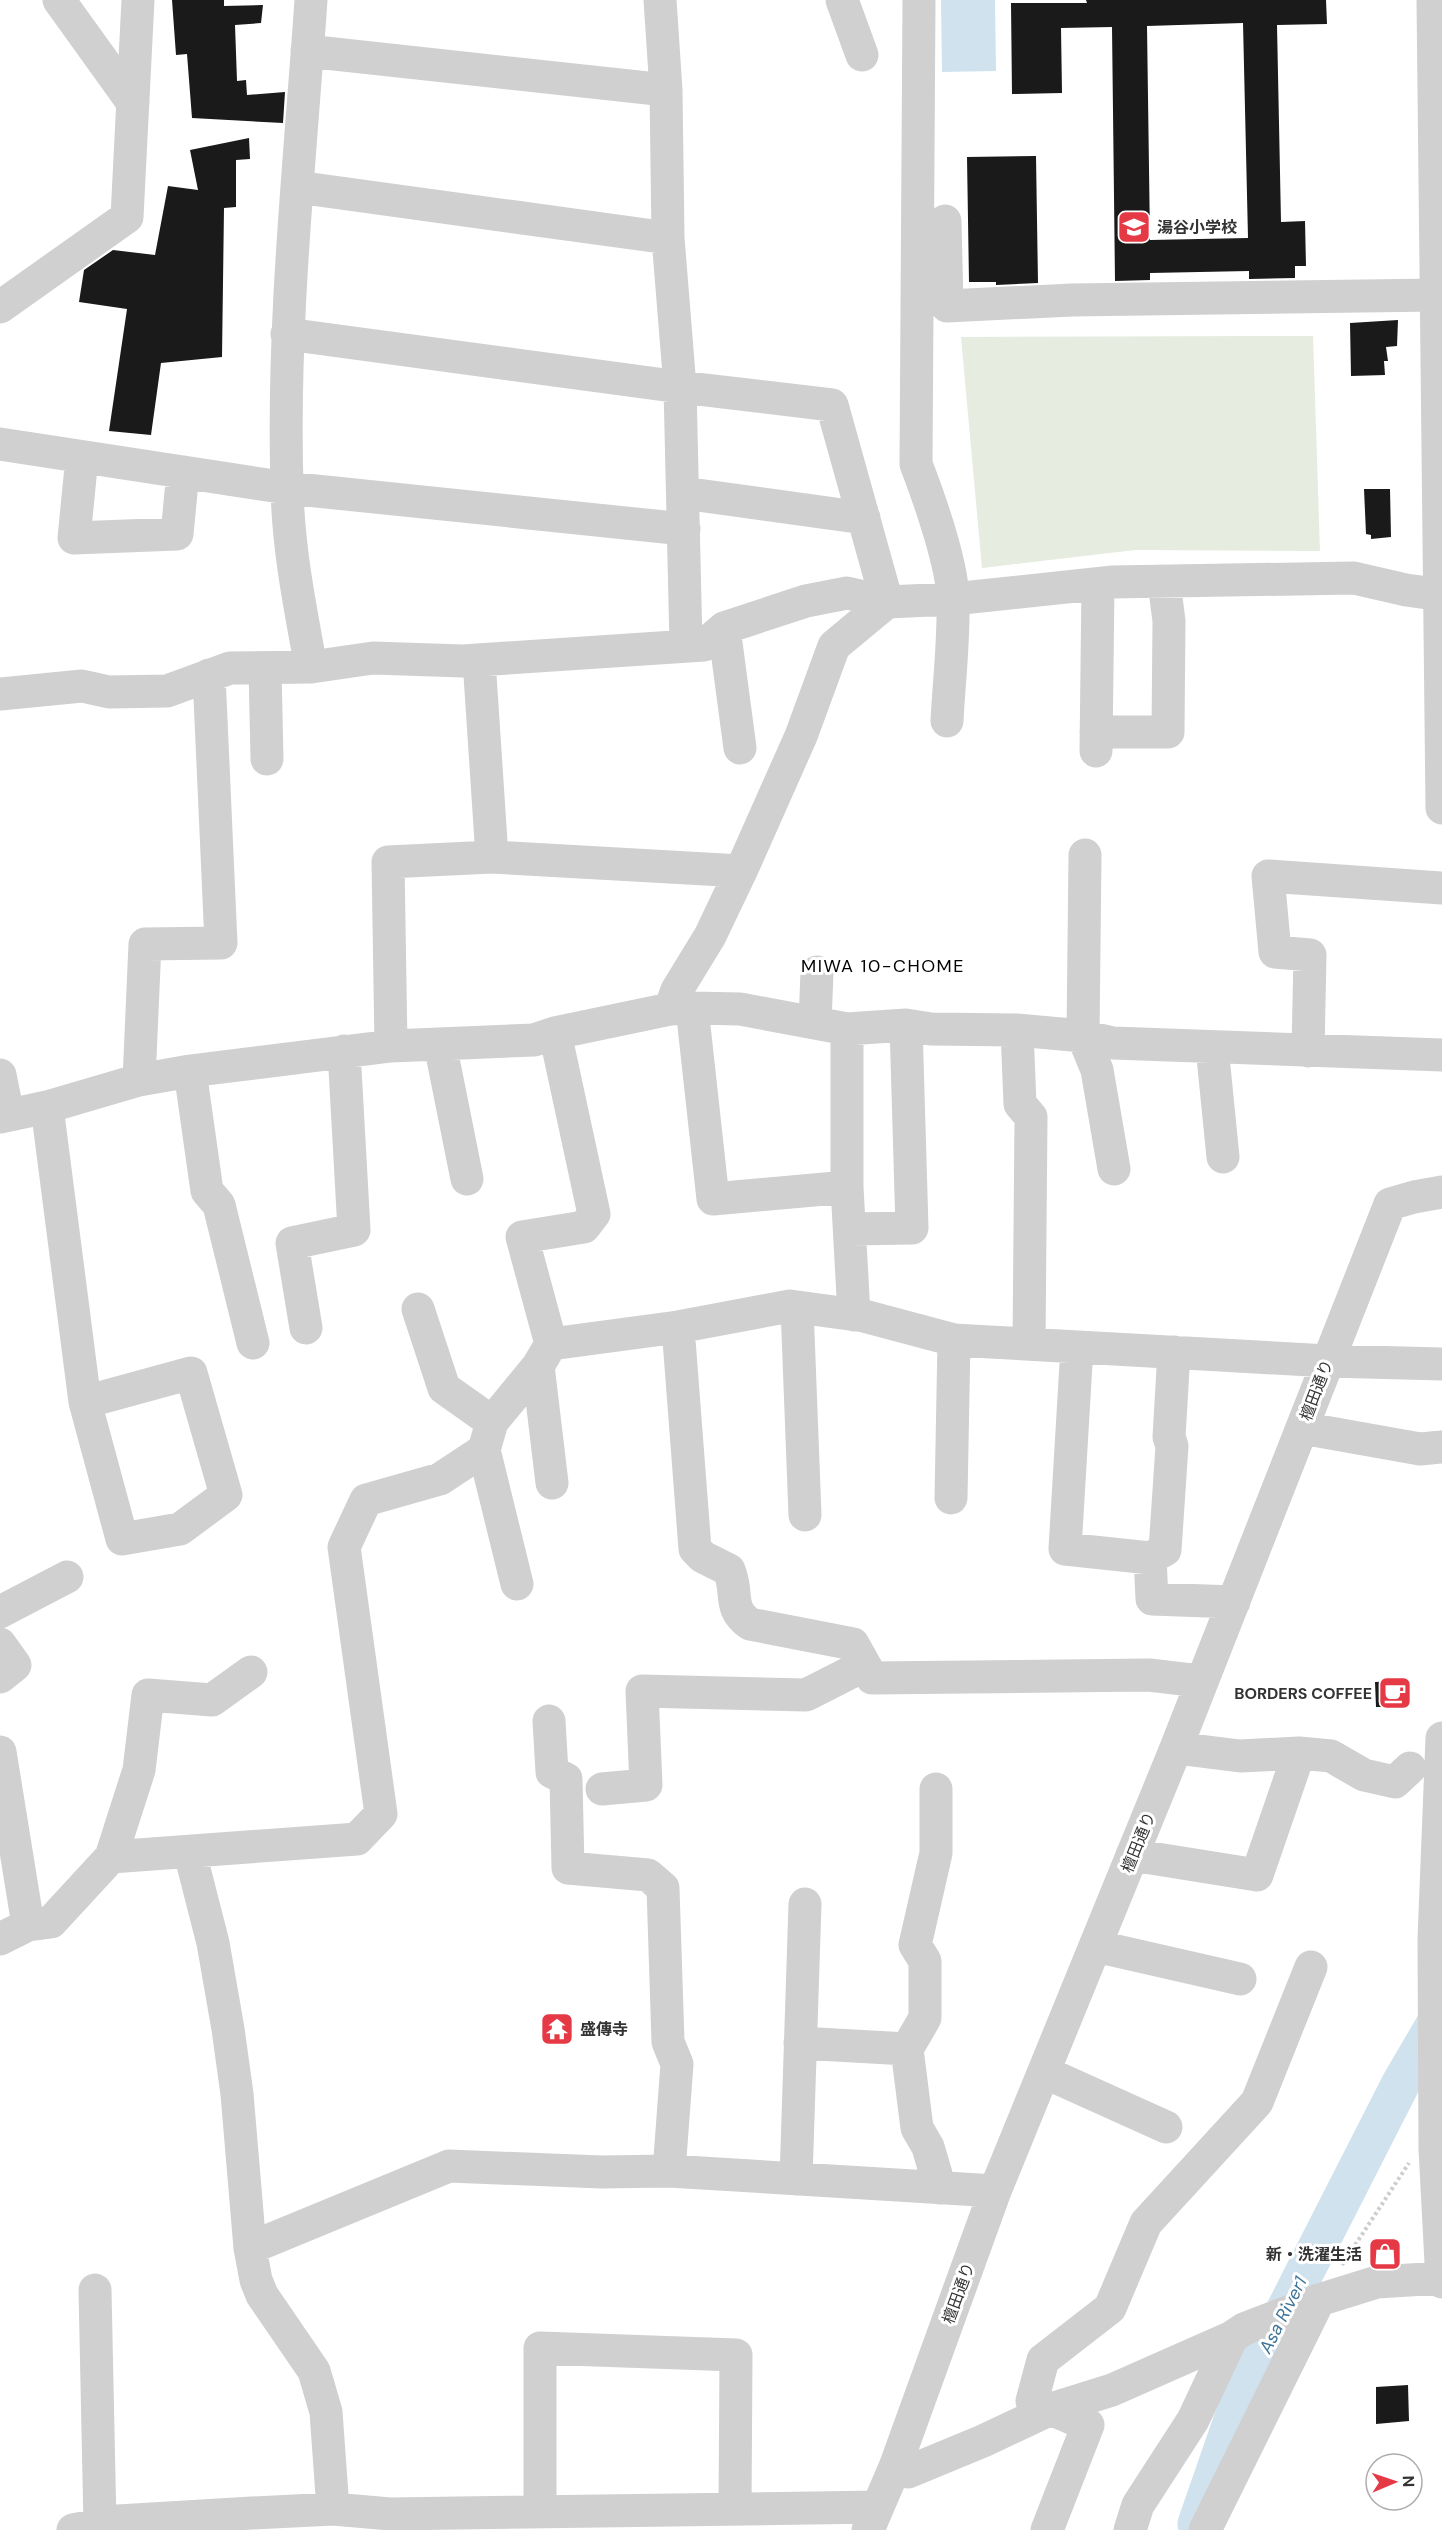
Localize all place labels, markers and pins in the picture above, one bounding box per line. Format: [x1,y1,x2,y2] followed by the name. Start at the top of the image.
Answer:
[1116,209,1152,245] school or university icon: 湯谷小学校
[1157,217,1237,238] place label: 湯谷小学校
[1377,1675,1413,1711] cafe icon: BORDERS COFFEE
[1234,1683,1372,1704] place label: BORDERS COFFEE
[539,2011,575,2047] temple icon: 盛傳寺
[580,2019,628,2040] place label: 盛傳寺
[1367,2236,1403,2272] shop icon: 新・洗濯生活
[1266,2244,1362,2265] place label: 新・洗濯生活

